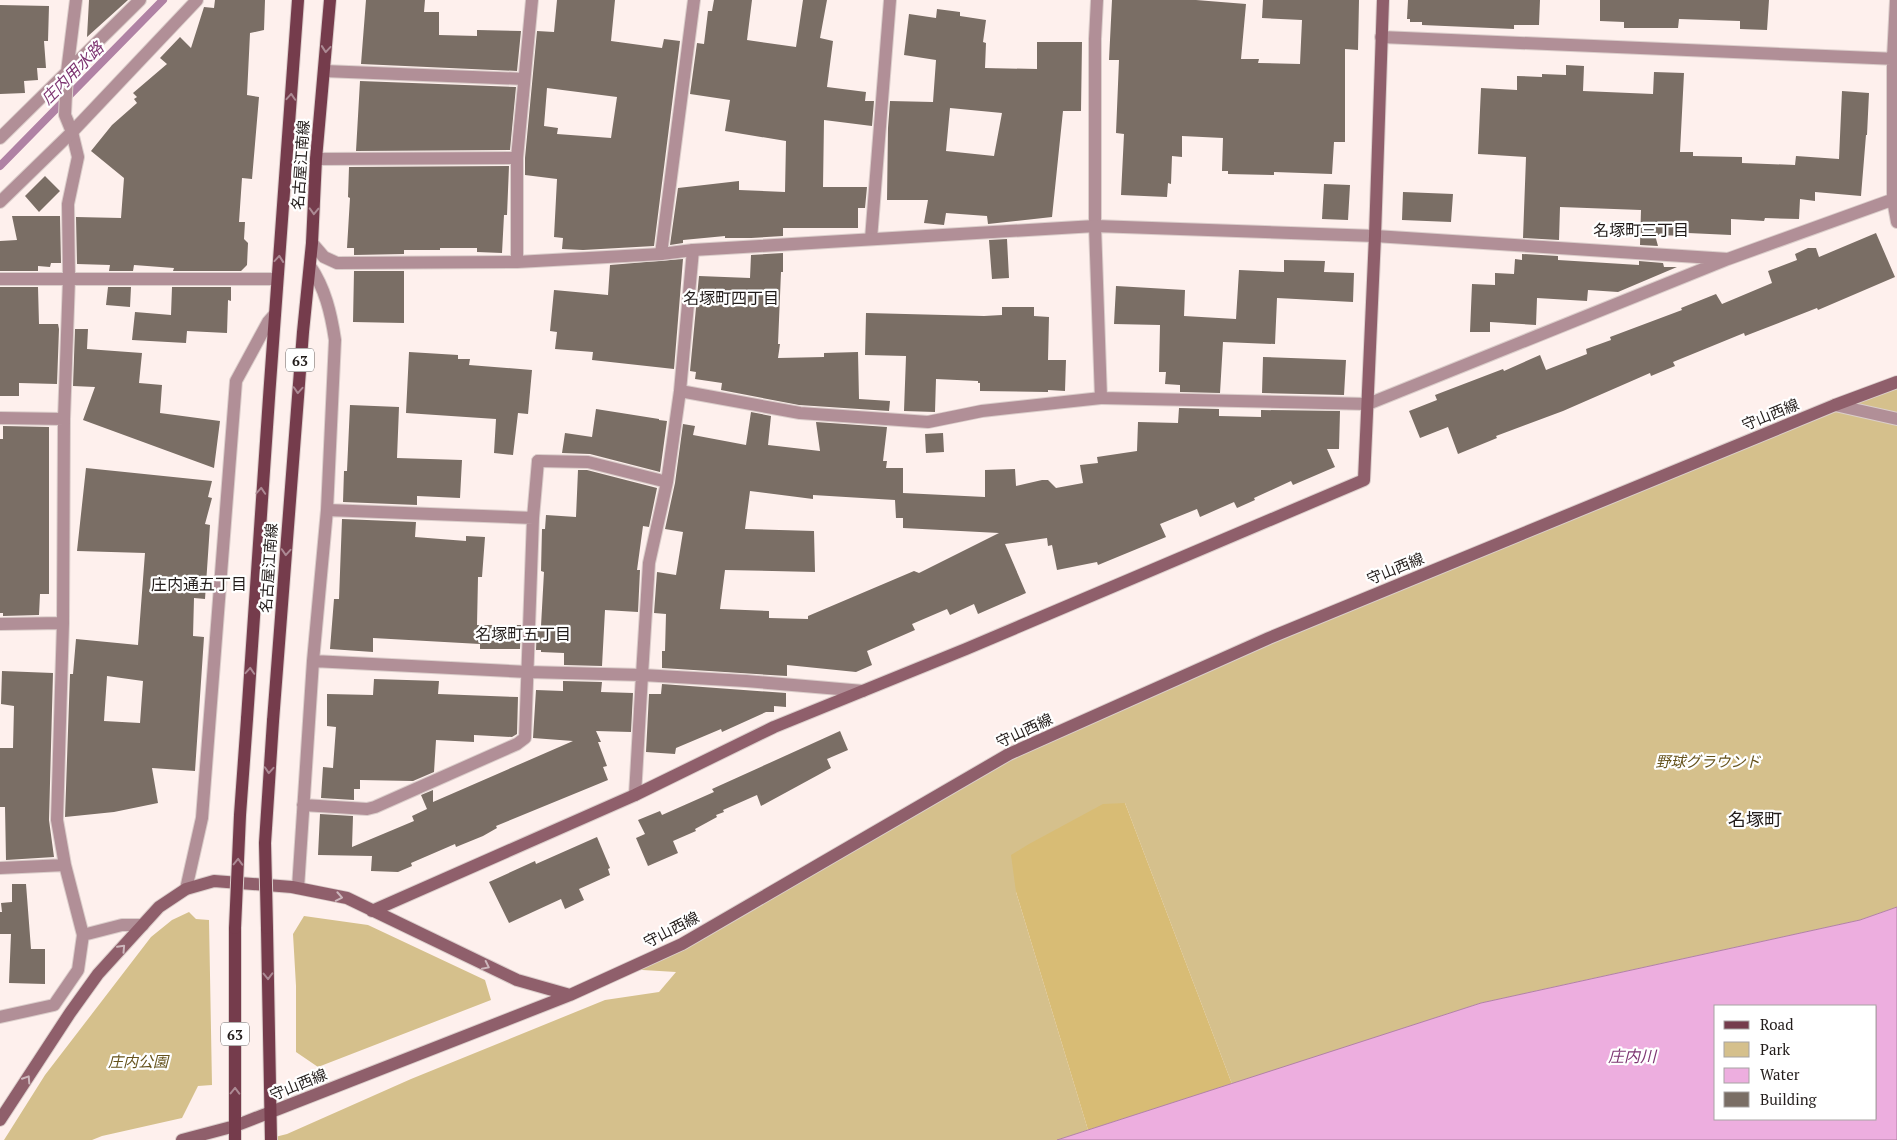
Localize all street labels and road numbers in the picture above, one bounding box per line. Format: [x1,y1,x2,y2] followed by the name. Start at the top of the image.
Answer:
[287,119,313,211] street label: 名古屋江南線
[286,348,314,372] road number: 63
[1738,393,1802,435] street label: 守山西線
[255,522,281,614] street label: 名古屋江南線
[1363,547,1427,589] street label: 守山西線
[993,708,1055,752] street label: 守山西線
[640,906,702,952] street label: 守山西線
[221,1022,249,1046] road number: 63
[266,1063,330,1105] street label: 守山西線

